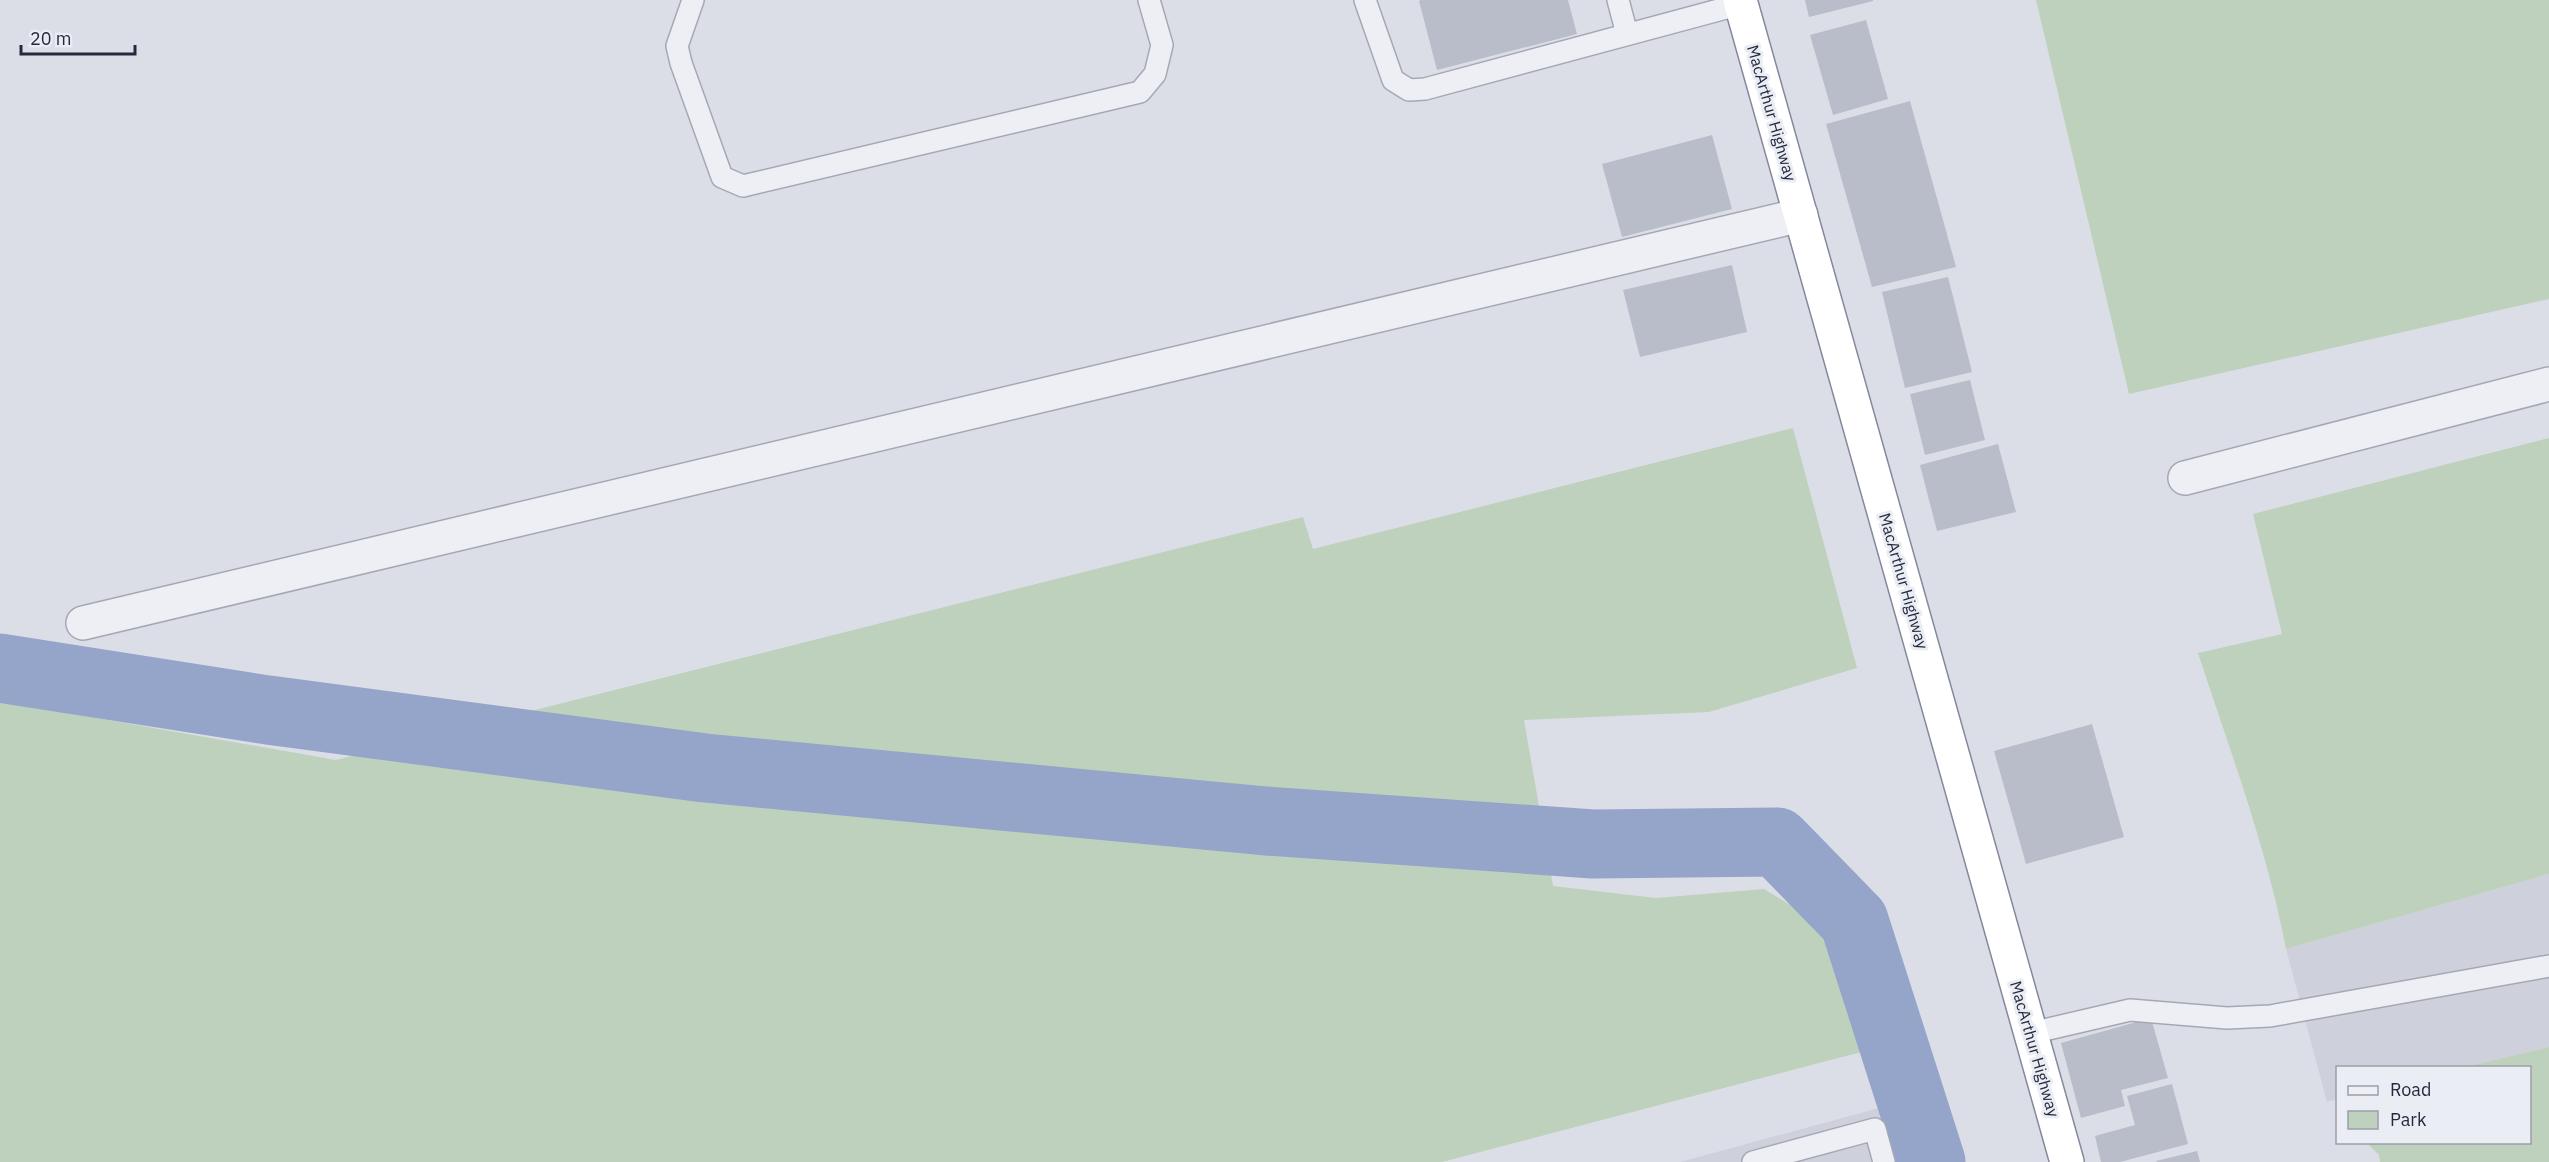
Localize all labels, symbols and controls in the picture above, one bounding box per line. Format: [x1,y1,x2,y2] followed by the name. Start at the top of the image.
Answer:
[21,18,135,56] scale bar
[30,27,72,50] text: 20 m
[1743,43,1801,183] street label: MacArthur Highway
[1875,511,1933,651] street label: MacArthur Highway
[2006,979,2064,1119] street label: MacArthur Highway
[2336,1066,2531,1144] legend
[2390,1078,2431,1101] text: Road
[2390,1108,2427,1131] text: Park

